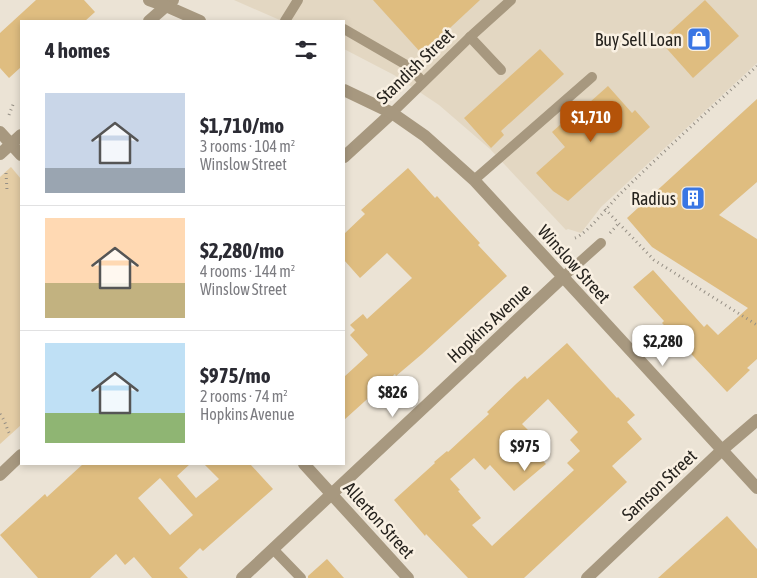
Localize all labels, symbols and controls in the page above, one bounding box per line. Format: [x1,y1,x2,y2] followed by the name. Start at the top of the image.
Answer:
[372,24,458,108] street label: Standish Street
[686,26,712,52] shop icon: Buy Sell Loan
[595,29,682,50] place label: Buy Sell Loan
[292,36,320,64] icon: filters
[45,38,110,62] text: 4 homes
[550,100,632,143] pin: $1,710
[571,108,611,126] text: $1,710
[85,113,145,173] icon: home
[200,113,284,137] text: $1,710/mo
[200,137,295,155] text: 3 rooms · 104 m²
[200,155,287,173] text: Winslow Street
[680,185,706,211] building icon: Radius
[631,188,676,209] place label: Radius
[533,221,615,307] street label: Winslow Street
[85,238,145,298] icon: home
[200,238,284,262] text: $2,280/mo
[200,262,295,280] text: 4 rooms · 144 m²
[443,279,535,367] street label: Hopkins Avenue
[200,280,287,298] text: Winslow Street
[622,324,704,367] pin: $2,280
[643,332,683,350] text: $2,280
[85,363,145,423] icon: home
[200,363,271,387] text: $975/mo
[363,376,423,418] pin: $826
[378,383,408,401] text: $826
[200,387,288,405] text: 2 rooms · 74 m²
[200,405,295,423] text: Hopkins Avenue
[495,430,555,472] pin: $975
[510,437,540,455] text: $975
[617,445,701,525] street label: Samson Street
[339,477,419,563] street label: Allerton Street

